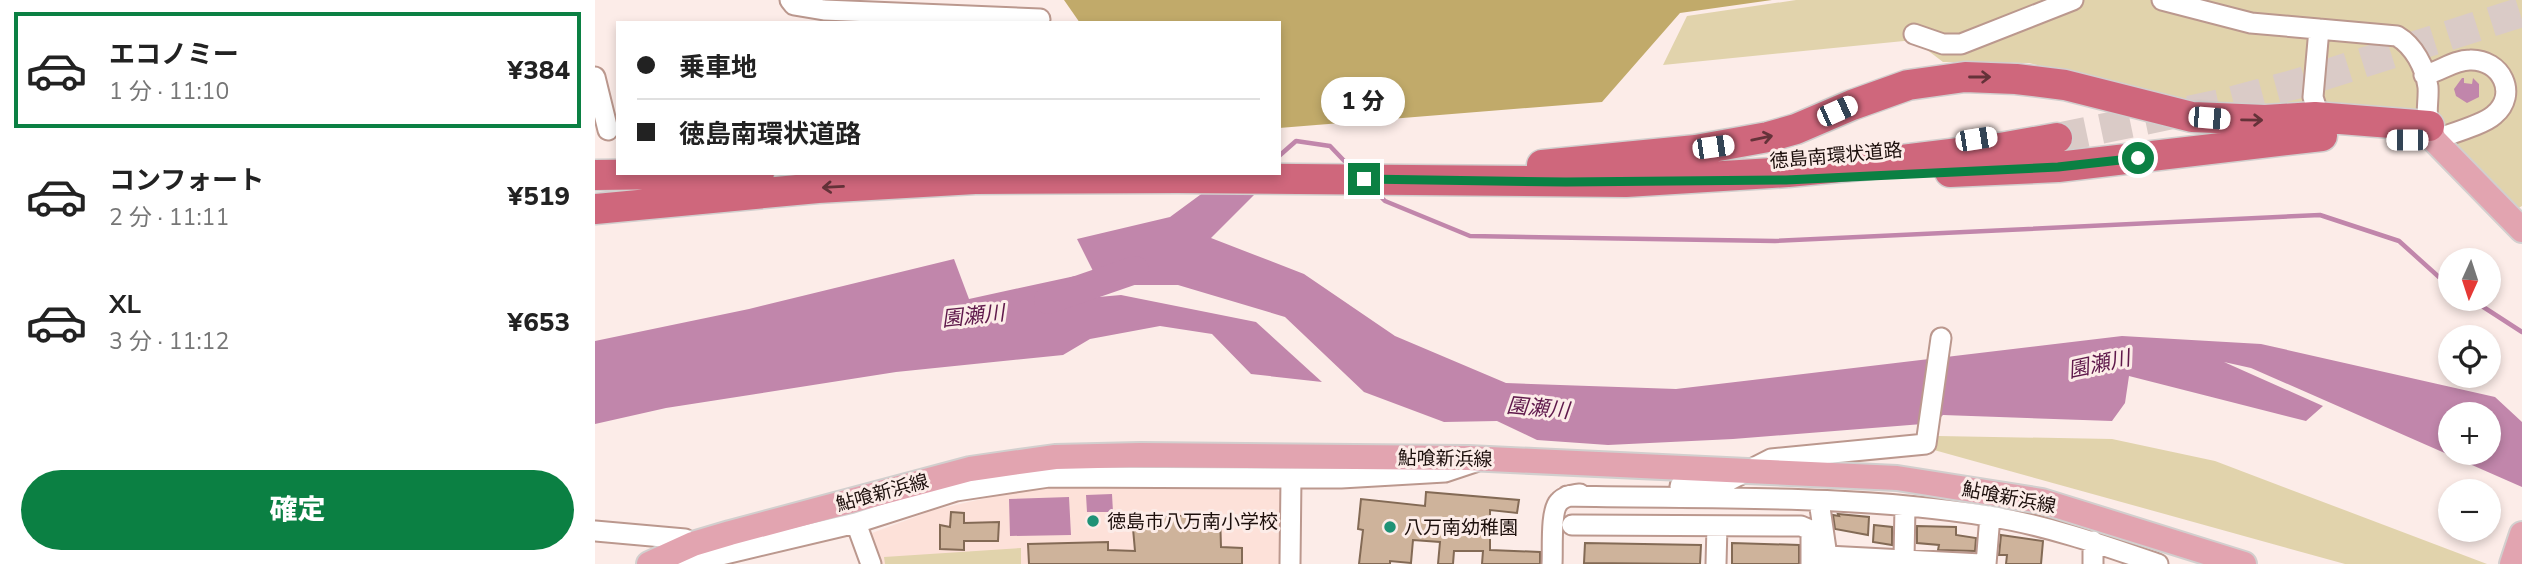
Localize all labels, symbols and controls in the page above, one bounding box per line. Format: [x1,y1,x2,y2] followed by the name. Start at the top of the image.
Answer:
[109,37,239,72] text: エコノミー
[25,39,88,102] icon: car
[679,50,757,85] text: 乗車地
[508,53,570,88] text: ¥384
[1968,70,1991,84] one-way arrow
[109,76,229,107] text: 1 分 · 11:10
[1322,78,1406,127] callout: 1 分
[1341,86,1385,117] text: 1 分
[1814,93,1861,129] car
[2188,106,2231,130] car
[2240,113,2263,127] one-way arrow
[679,117,861,152] text: 徳島南環状道路
[1954,125,1999,153] car
[2387,130,2429,151] car
[1750,131,1773,144] one-way arrow
[1691,134,1736,160] car
[1769,137,1903,175] street label: 徳島南環状道路
[2122,142,2154,174] route start
[109,163,264,198] text: コンフォート
[1348,163,1380,195] route end
[25,165,88,228] icon: car
[508,179,570,214] text: ¥519
[822,181,845,194] one-way arrow
[109,202,229,233] text: 2 分 · 11:11
[2438,248,2501,312] north arrow
[2438,248,2501,542] map controls
[109,287,141,322] text: XL
[25,291,88,354] icon: car
[940,299,1008,333] water label: 園瀬川
[508,305,570,340] text: ¥653
[2438,325,2501,388] button: locate
[109,326,229,357] text: 3 分 · 11:12
[2065,343,2135,384] water label: 園瀬川
[1505,391,1573,425] water label: 園瀬川
[2438,402,2501,465] button: +
[1397,445,1493,473] street label: 鮎喰新浜線
[833,468,932,518] street label: 鮎喰新浜線
[21,470,574,550] button: 確定
[1960,476,2058,520] street label: 鮎喰新浜線
[2438,479,2501,542] button: −
[1107,509,1278,535] place label: 徳島市八万南小学校
[1085,513,1101,529] marker: 徳島市八万南小学校
[1404,515,1518,541] place label: 八万南幼稚園
[1382,519,1398,535] marker: 八万南幼稚園

